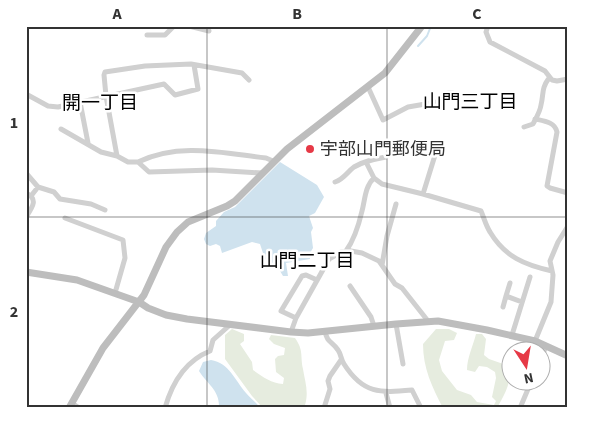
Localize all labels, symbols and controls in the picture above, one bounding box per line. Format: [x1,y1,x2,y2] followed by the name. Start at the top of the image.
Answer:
[111,3,122,25] text: A
[292,3,302,25] text: B
[472,3,482,25] text: C
[422,89,518,116] district label: 山門三丁目
[62,90,138,117] district label: 開一丁目
[10,112,18,134] text: 1
[320,137,446,162] place label: 宇部山門郵便局
[304,143,316,155] marker: 宇部山門郵便局
[259,248,355,275] district label: 山門二丁目
[10,301,18,323] text: 2
[502,342,552,392] north arrow
[522,367,535,388] text: N

